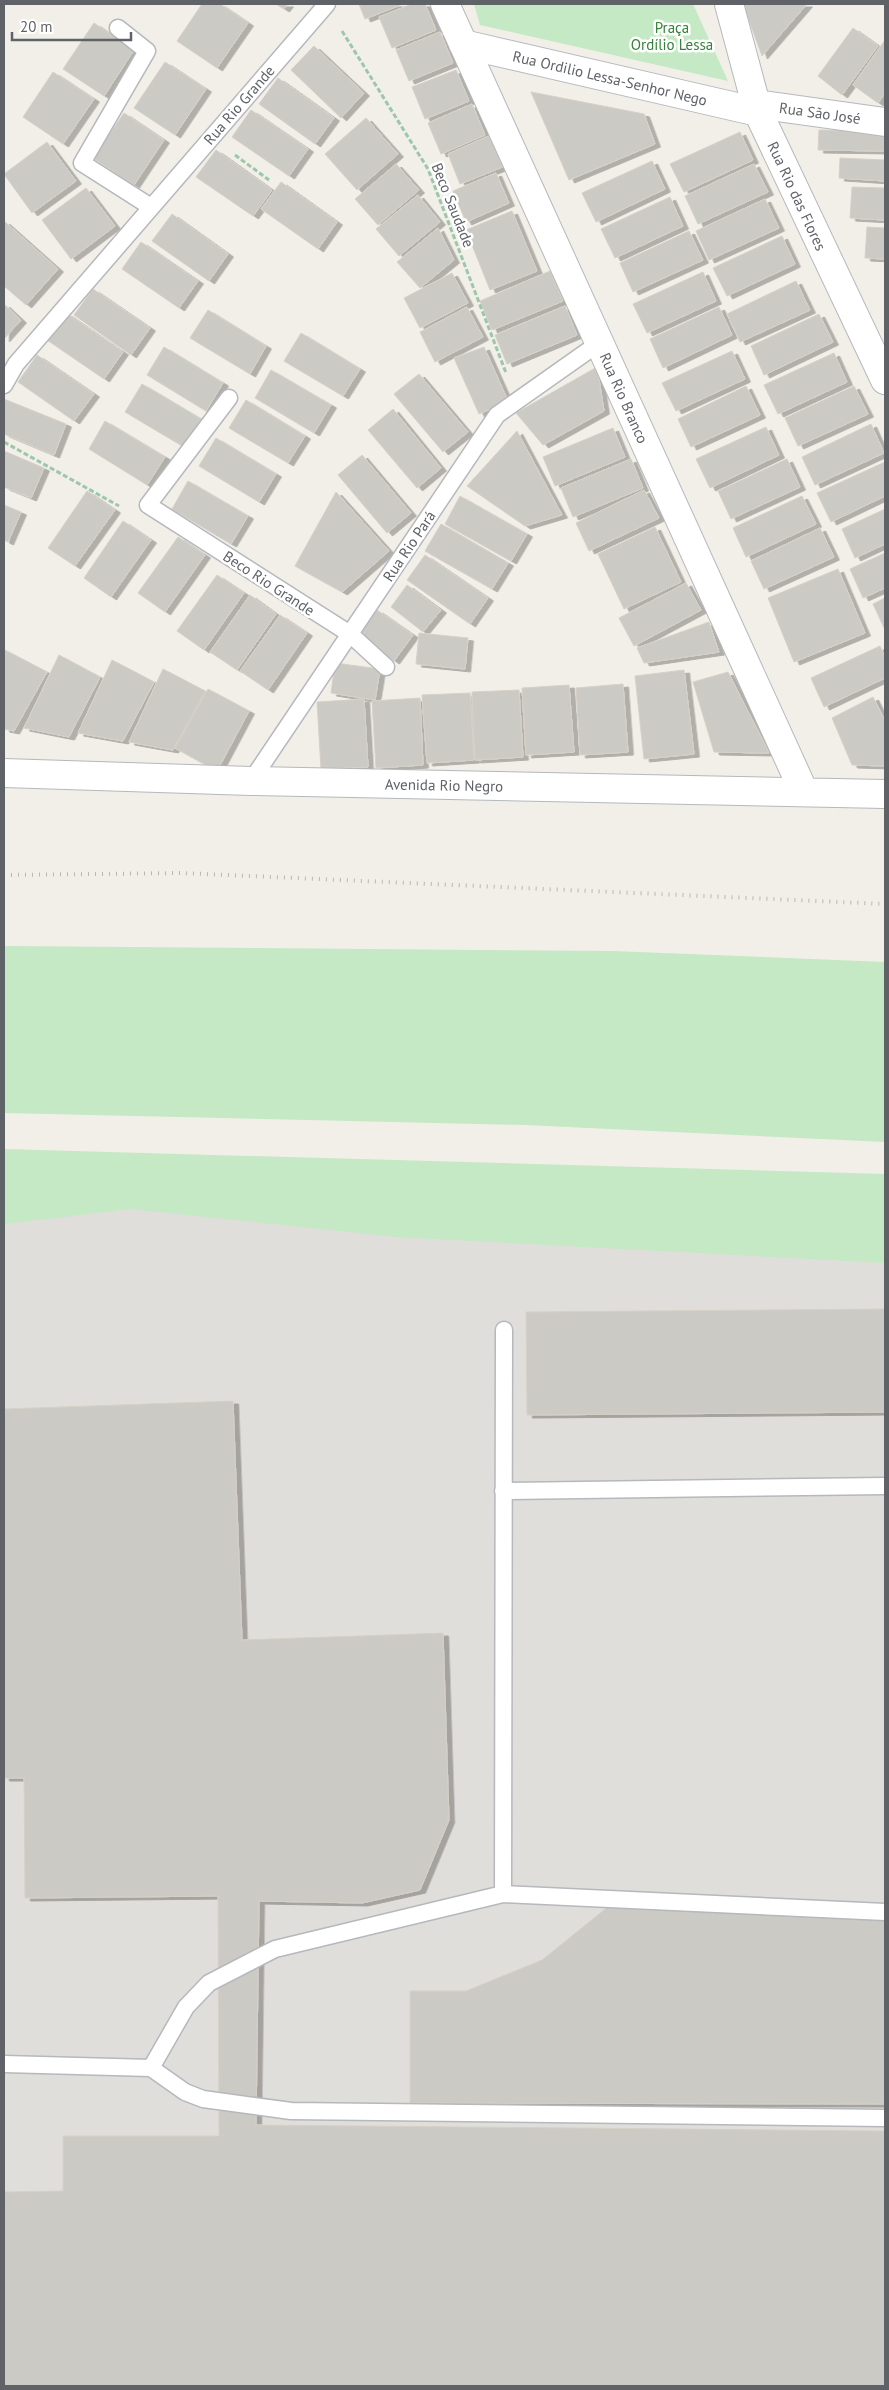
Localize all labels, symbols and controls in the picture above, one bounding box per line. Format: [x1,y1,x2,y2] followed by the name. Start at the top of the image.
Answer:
[12,10,131,42] scale bar
[20,17,53,36] text: 20 m
[631,18,713,54] park label: Praça Ordílio Lessa
[511,46,709,110] street label: Rua Ordilio Lessa-Senhor Nego
[199,61,279,149] street label: Rua Rio Grande
[778,98,862,128] street label: Rua São José
[763,138,831,254] street label: Rua Rio das Flores
[427,160,479,250] street label: Beco Saudade
[596,350,652,446] street label: Rua Rio Branco
[378,507,440,585] street label: Rua Rio Pará
[220,546,318,620] street label: Beco Rio Grande
[385,774,503,796] street label: Avenida Rio Negro

